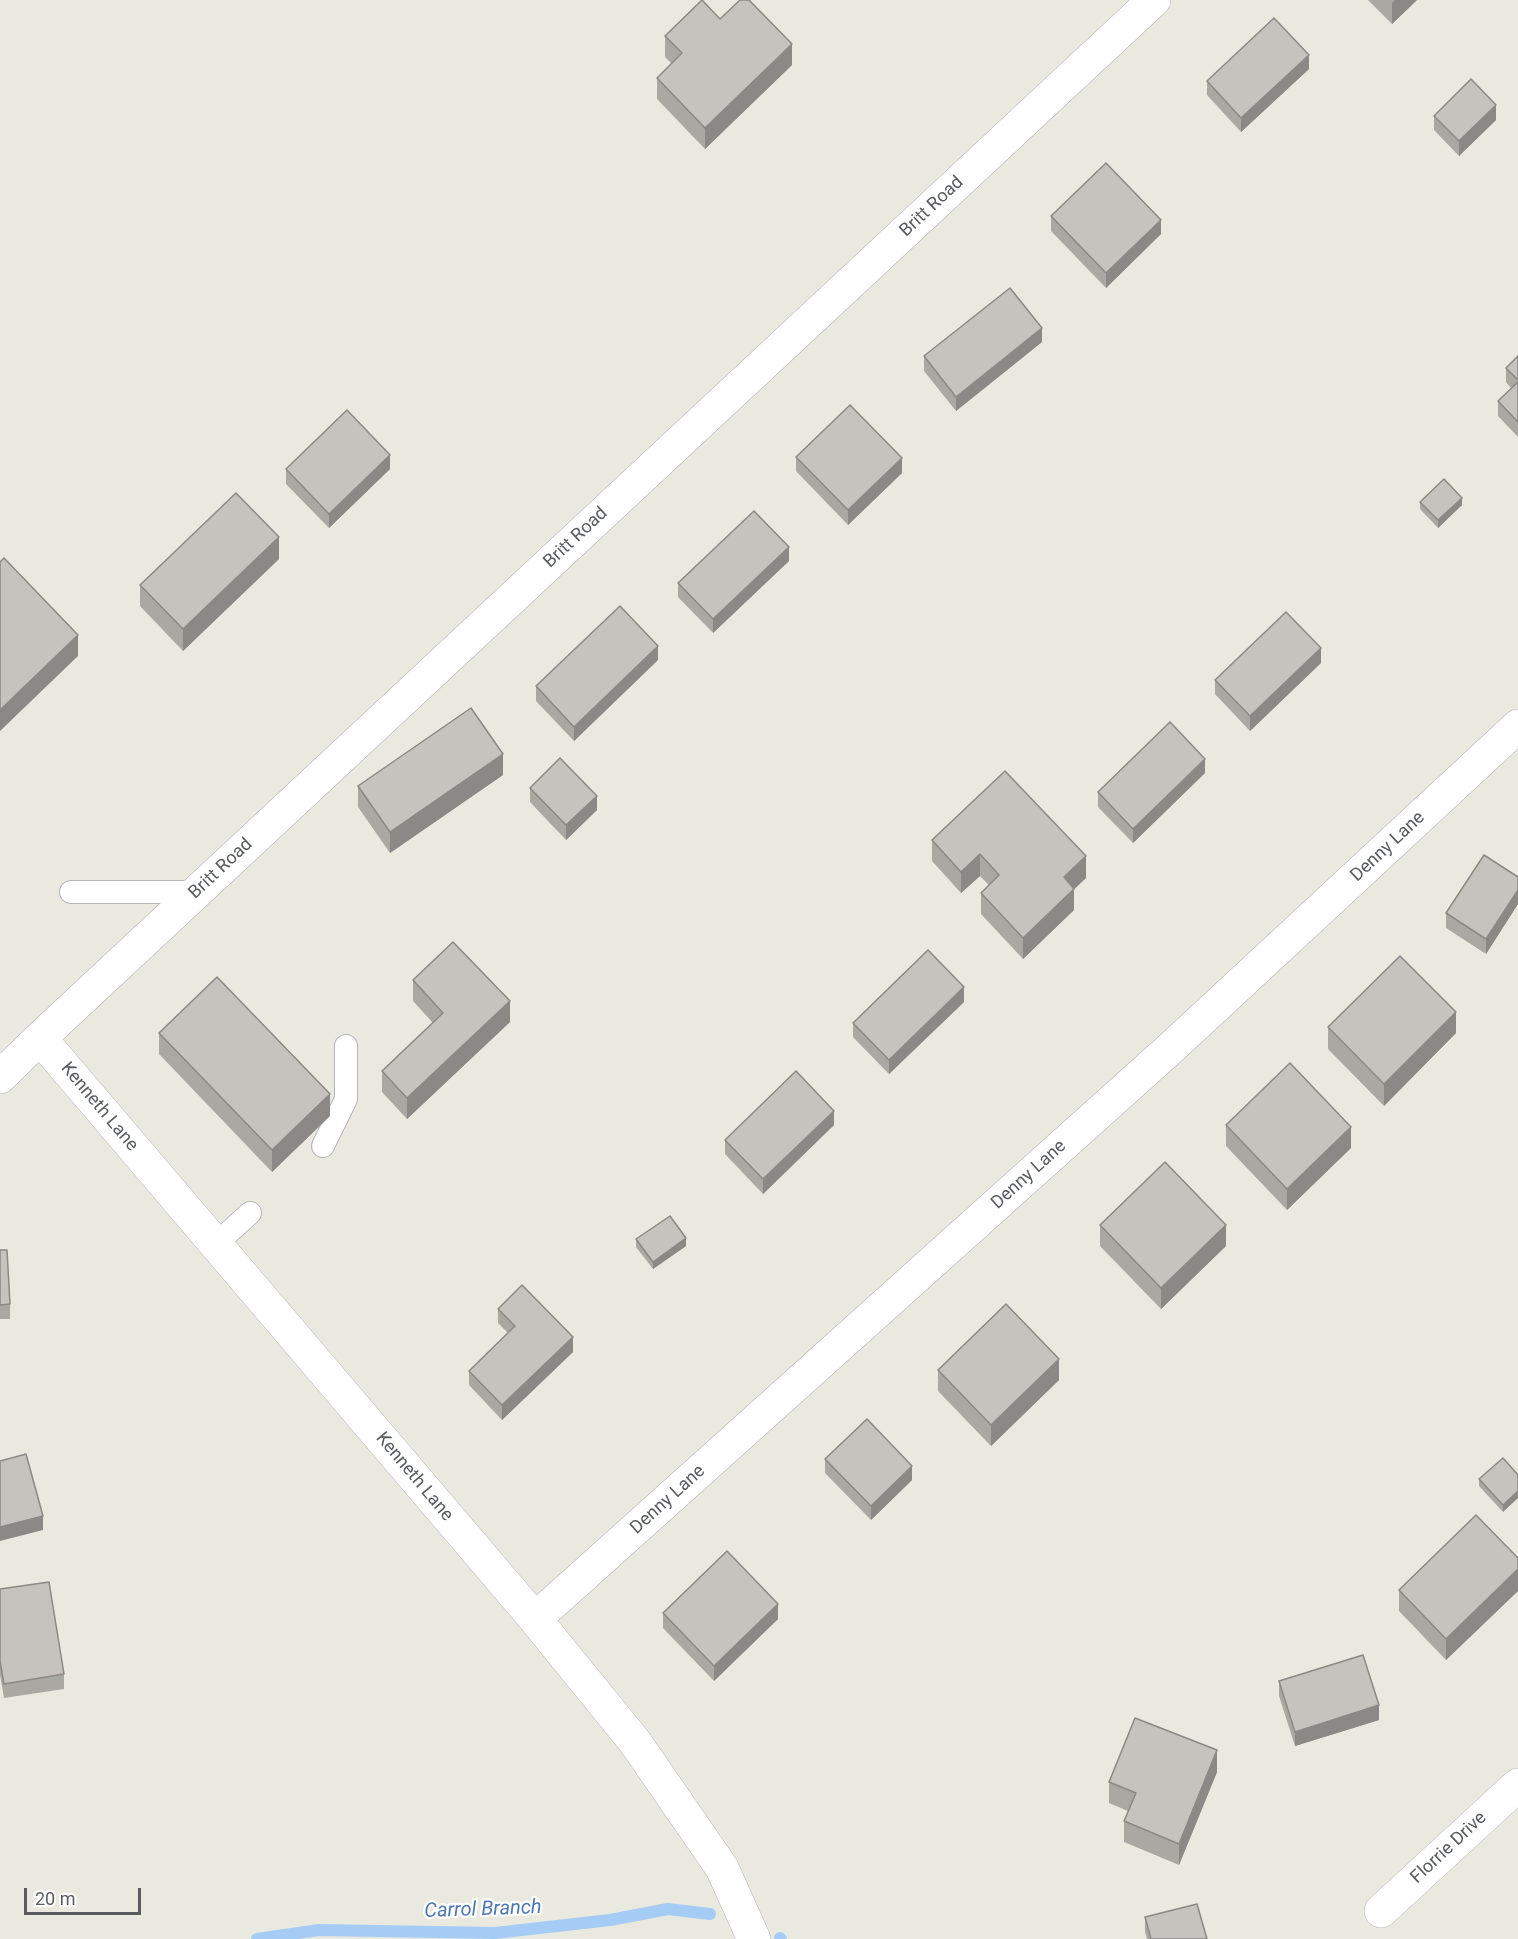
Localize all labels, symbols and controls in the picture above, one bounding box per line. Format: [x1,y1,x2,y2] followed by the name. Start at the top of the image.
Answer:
[896,172,968,242] street label: Britt Road
[540,503,612,573] street label: Britt Road
[1347,807,1429,887] street label: Denny Lane
[185,834,257,904] street label: Britt Road
[56,1058,142,1156] street label: Kenneth Lane
[987,1136,1071,1214] street label: Denny Lane
[371,1428,457,1526] street label: Kenneth Lane
[626,1461,710,1539] street label: Denny Lane
[1407,1807,1491,1889] street label: Florrie Drive
[27,1876,144,1914] scale bar
[35,1888,75,1909] text: 20 m
[424,1896,542,1924] water label: Carrol Branch

